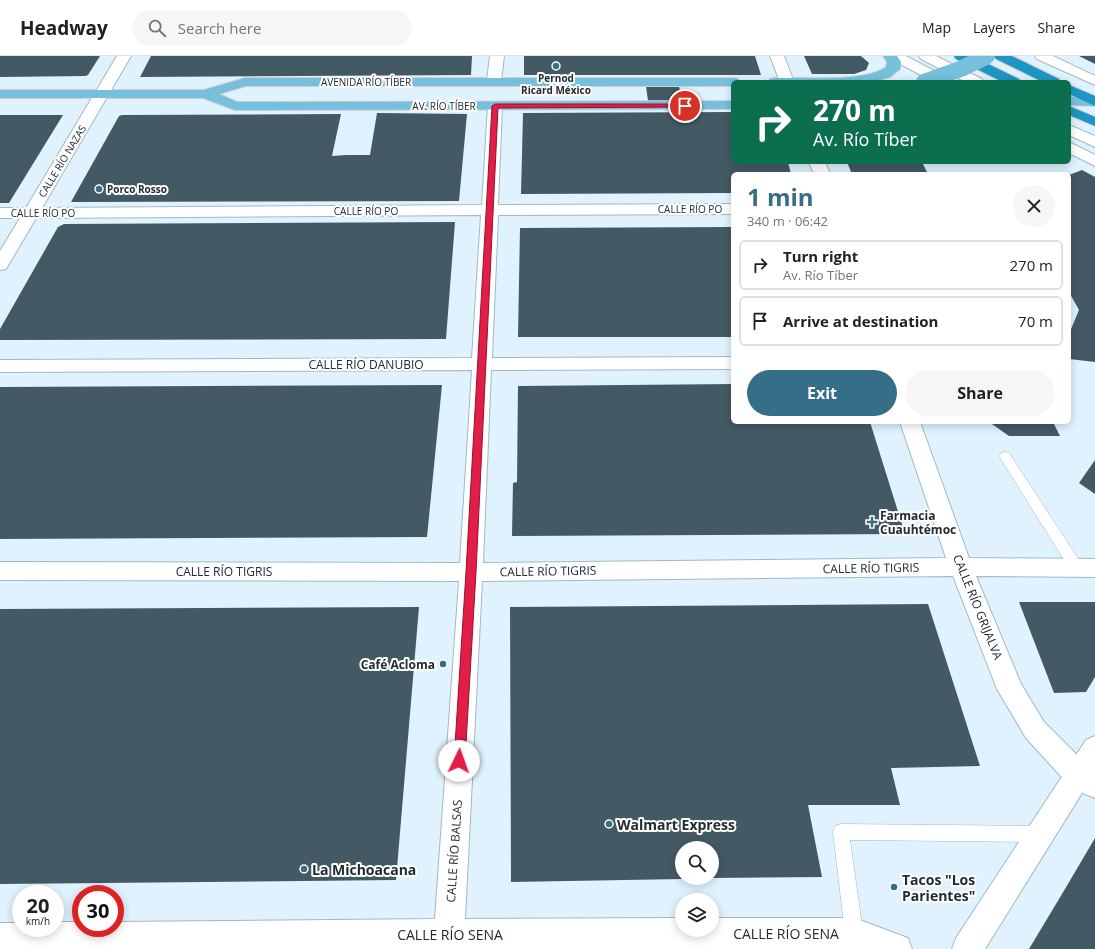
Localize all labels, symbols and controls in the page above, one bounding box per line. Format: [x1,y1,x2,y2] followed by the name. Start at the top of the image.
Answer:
[132,10,412,46] search box
[20,15,108,41] text: Headway
[146,17,168,39] icon: search
[178,18,261,38] text: Search here
[922,18,951,37] text: Map
[973,18,1015,37] text: Layers
[1037,18,1075,37] text: Share
[551,61,561,71] marker: Pernod Ricard México
[521,71,591,97] place label: Pernod Ricard México
[321,75,411,89] street label: AVENIDA RÍO TÍBER
[668,89,702,123] pin
[813,91,896,129] text: 270 m
[674,95,696,117] icon: arrive
[747,96,799,148] icon: right
[412,99,476,113] street label: AV. RÍO TÍBER
[35,122,89,200] street label: CALLE RÍO NAZAS
[813,127,917,151] text: Av. Río Tíber
[747,180,814,213] text: 1 min
[107,182,167,196] place label: Porco Rosso
[94,184,104,194] marker: Porco Rosso
[1013,185,1055,227] button: close
[658,202,722,216] street label: CALLE RÍO PO
[334,204,398,218] street label: CALLE RÍO PO
[11,206,75,220] street label: CALLE RÍO PO
[747,212,828,230] text: 340 m · 06:42
[783,246,858,266] text: Turn right
[749,254,771,276] icon: right
[1009,255,1053,275] text: 270 m
[783,266,858,284] text: Av. Río Tíber
[749,310,771,332] icon: arrive
[783,311,938,331] text: Arrive at destination
[1018,311,1053,331] text: 70 m
[308,356,424,373] street label: CALLE RÍO DANUBIO
[747,370,897,416] button: Exit
[905,370,1055,416] button: Share
[880,507,956,538] place label: Farmacia Cuauhtémoc
[867,517,877,527] marker: Farmacia Cuauhtémoc
[949,552,1007,662] street label: CALLE RÍO GRIJALVA
[823,559,919,577] street label: CALLE RÍO TIGRIS
[500,562,596,580] street label: CALLE RÍO TIGRIS
[176,563,272,580] street label: CALLE RÍO TIGRIS
[361,656,435,673] place label: Café Acloma
[438,659,448,669] marker: Café Acloma
[438,740,480,782] position arrow
[442,799,466,903] street label: CALLE RÍO BALSAS
[617,815,735,834] place label: Walmart Express
[604,819,614,829] marker: Walmart Express
[675,841,719,937] map controls
[675,841,719,885] button: search
[312,860,416,879] place label: La Michoacana
[299,864,309,874] marker: La Michoacana
[902,870,975,905] place label: Tacos "Los Parientes"
[889,882,899,892] marker: Tacos "Los Parientes"
[72,885,124,937] speed limit sign: 30
[27,892,49,919] text: 20
[675,893,719,937] button: layers
[26,914,50,928] text: km/h
[733,924,839,943] street label: CALLE RÍO SENA
[397,925,503,944] street label: CALLE RÍO SENA

